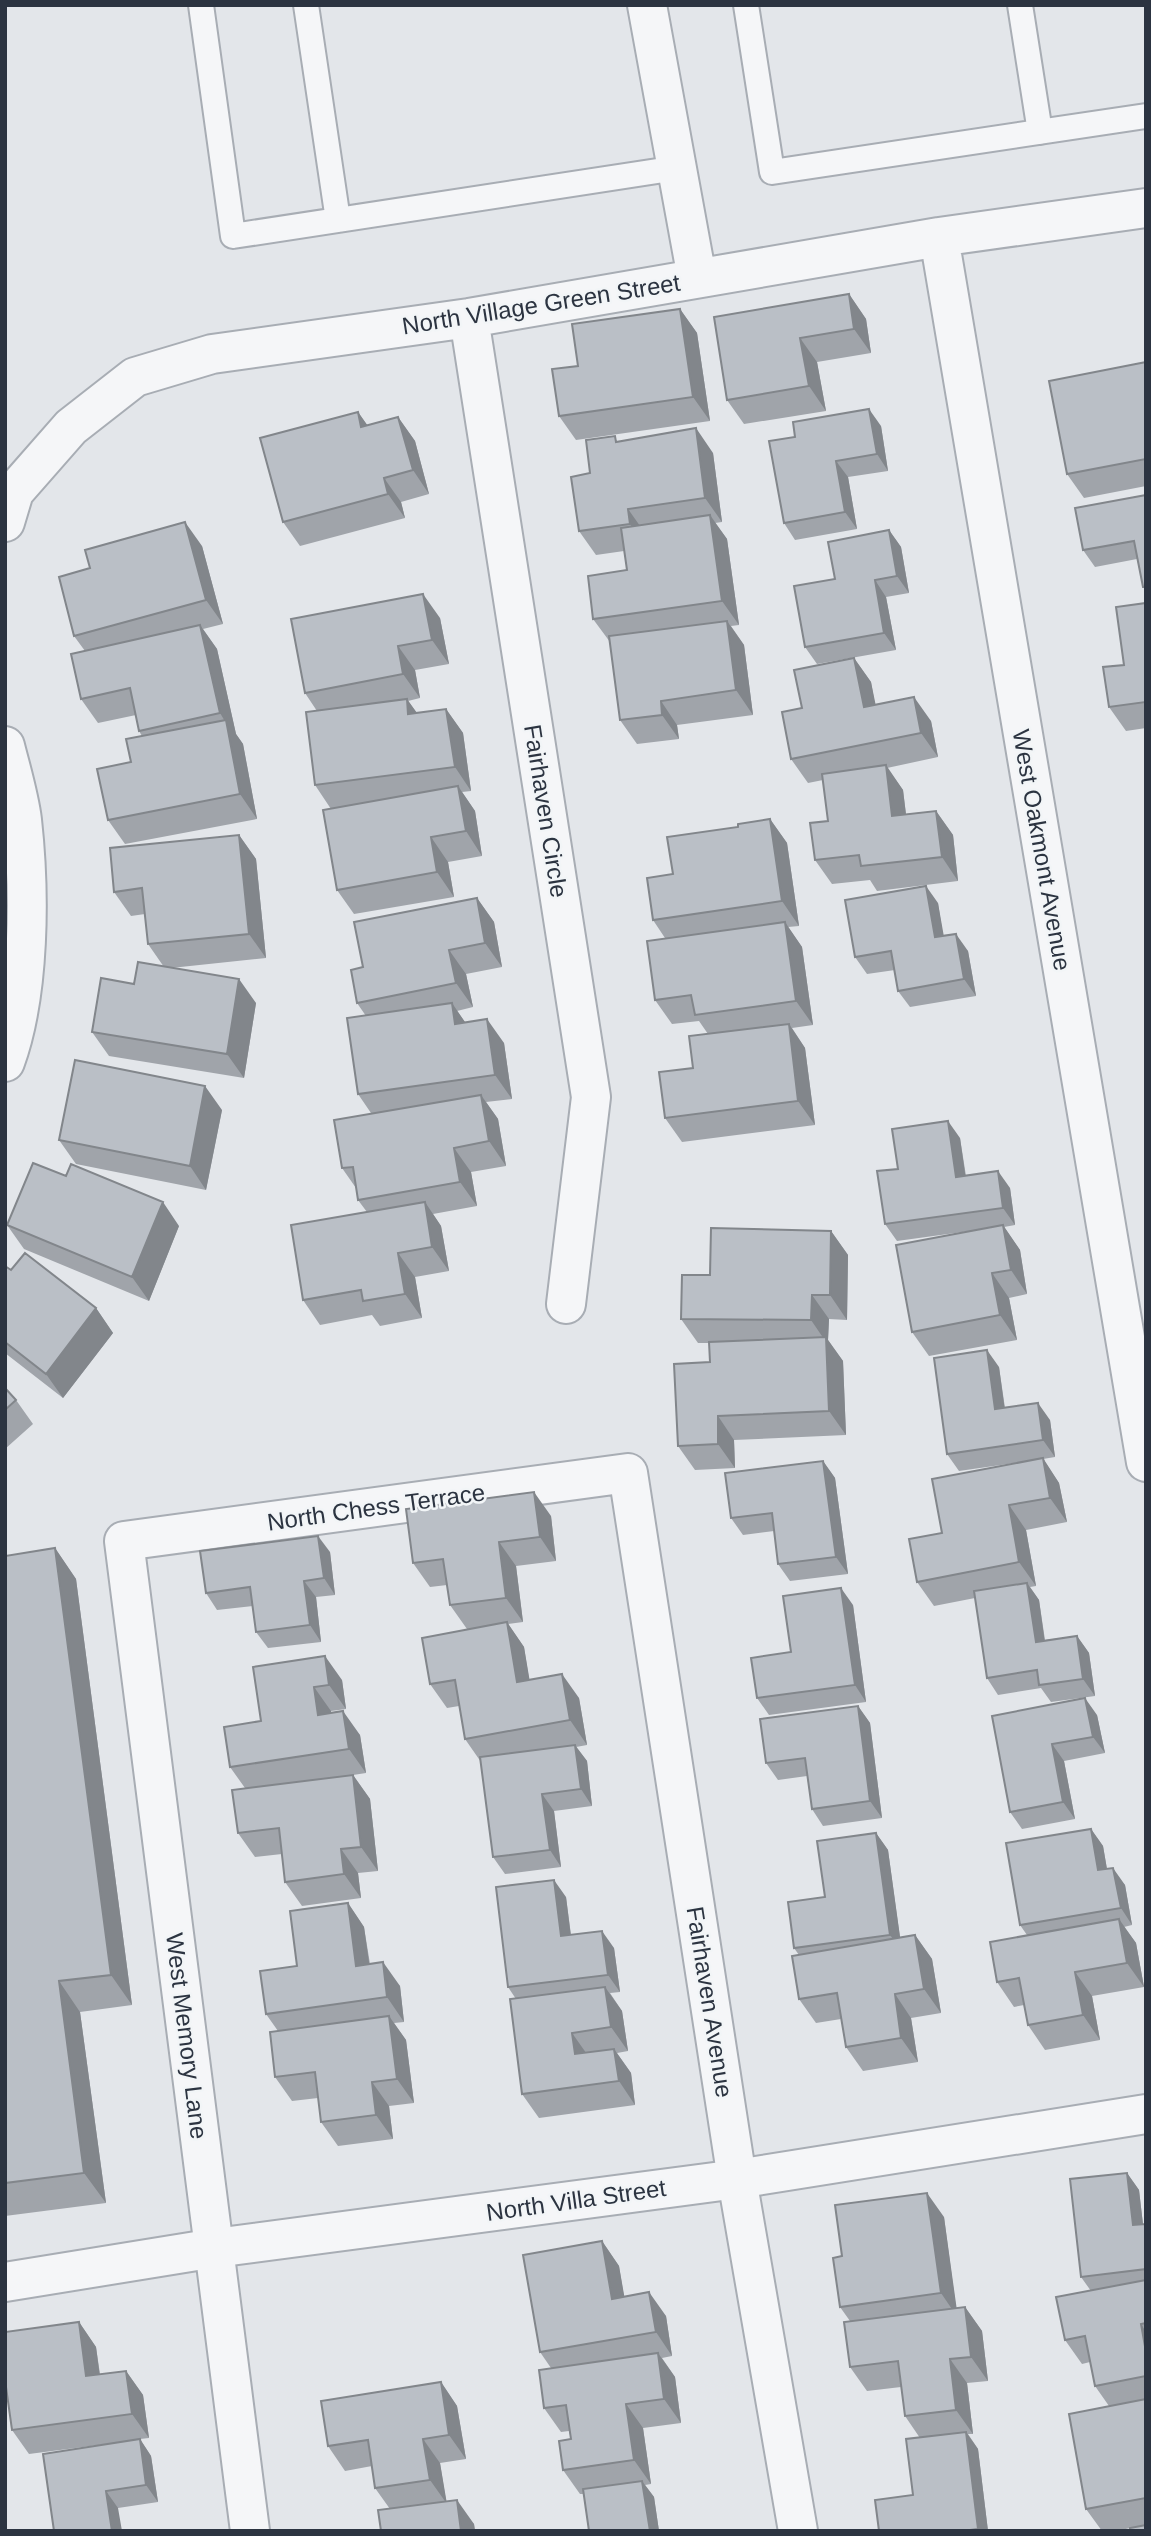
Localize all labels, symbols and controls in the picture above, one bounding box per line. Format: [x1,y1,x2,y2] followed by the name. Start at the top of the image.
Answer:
[400,269,682,339] street label: North Village Green Street
[519,723,573,899] street label: Fairhaven Circle
[1007,727,1077,973] street label: West Oakmont Avenue
[265,1478,487,1536] street label: North Chess Terrace
[682,1905,738,2099] street label: Fairhaven Avenue
[161,1931,213,2141] street label: West Memory Lane
[485,2174,668,2226] street label: North Villa Street

